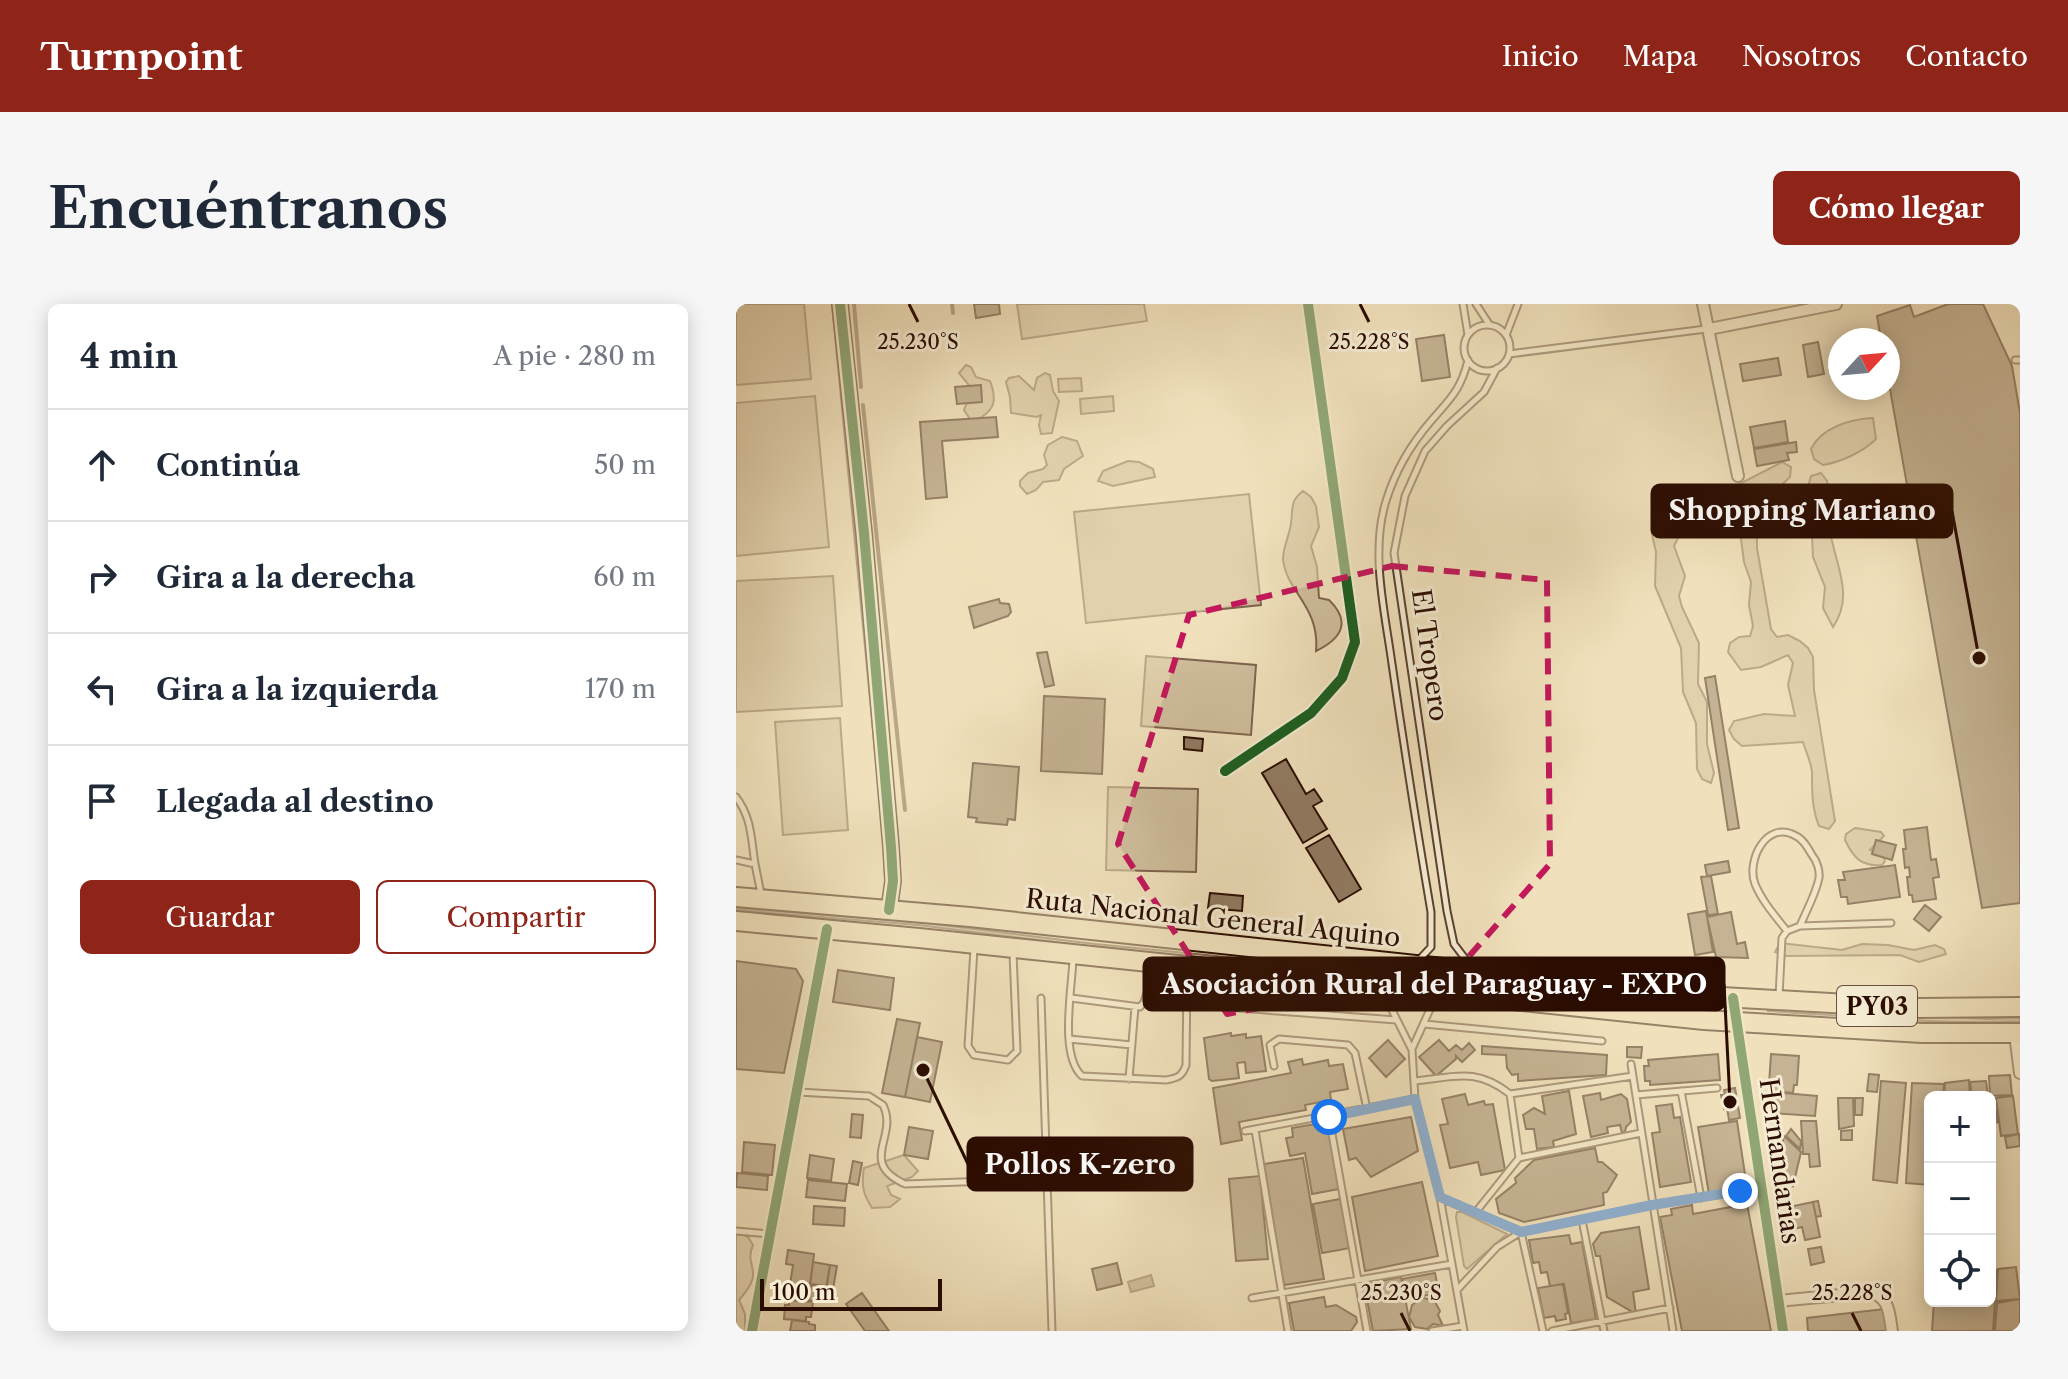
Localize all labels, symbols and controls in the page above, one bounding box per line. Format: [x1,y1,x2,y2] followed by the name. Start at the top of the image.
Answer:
[40,33,242,80] text: Turnpoint
[1502,39,1579,73] text: Inicio
[1623,39,1698,73] text: Mapa
[1742,39,1861,73] text: Nosotros
[1905,39,2028,73] text: Contacto
[1773,171,2020,245] button: Cómo llegar
[48,174,448,243] text: Encuéntranos
[1828,328,1900,400] north arrow
[877,330,959,354] text: 25.230°S
[1328,330,1410,354] text: 25.228°S
[80,335,178,377] text: 4 min
[493,340,656,372] text: A pie · 280 m
[80,443,124,487] icon: ahead
[156,447,300,484] text: Continúa
[594,449,656,481] text: 50 m
[1652,485,1952,537] callout: Shopping Mariano
[1668,493,1936,527] text: Shopping Mariano
[80,555,124,599] icon: right
[156,559,415,596] text: Gira a la derecha
[593,561,656,593] text: 60 m
[1405,587,1455,723] street label: El Tropero
[80,667,124,711] icon: left
[156,671,438,708] text: Gira a la izquierda
[585,673,656,705] text: 170 m
[80,779,124,823] icon: arrive
[156,783,434,820] text: Llegada al destino
[80,880,360,954] button: Guardar
[376,880,656,954] button: Compartir
[1024,882,1402,954] street label: Ruta Nacional General Aquino
[1144,958,1724,1010] callout: Asociación Rural del Paraguay - EXPO
[1160,967,1707,1001] text: Asociación Rural del Paraguay - EXPO
[1837,986,1917,1026] road number: PY03
[1753,1076,1807,1246] street label: Hernandarias
[1924,1091,1996,1307] map controls
[1924,1091,1996,1163] button: +
[1311,1099,1347,1135] route start
[968,1138,1192,1190] callout: Pollos K-zero
[984,1147,1176,1181] text: Pollos K-zero
[1924,1163,1996,1235] button: −
[1722,1173,1758,1209] route end
[1924,1235,1996,1307] button: locate
[760,1275,942,1311] scale bar
[772,1279,835,1306] text: 100 m
[1360,1281,1442,1305] text: 25.230°S
[1811,1281,1893,1305] text: 25.228°S

